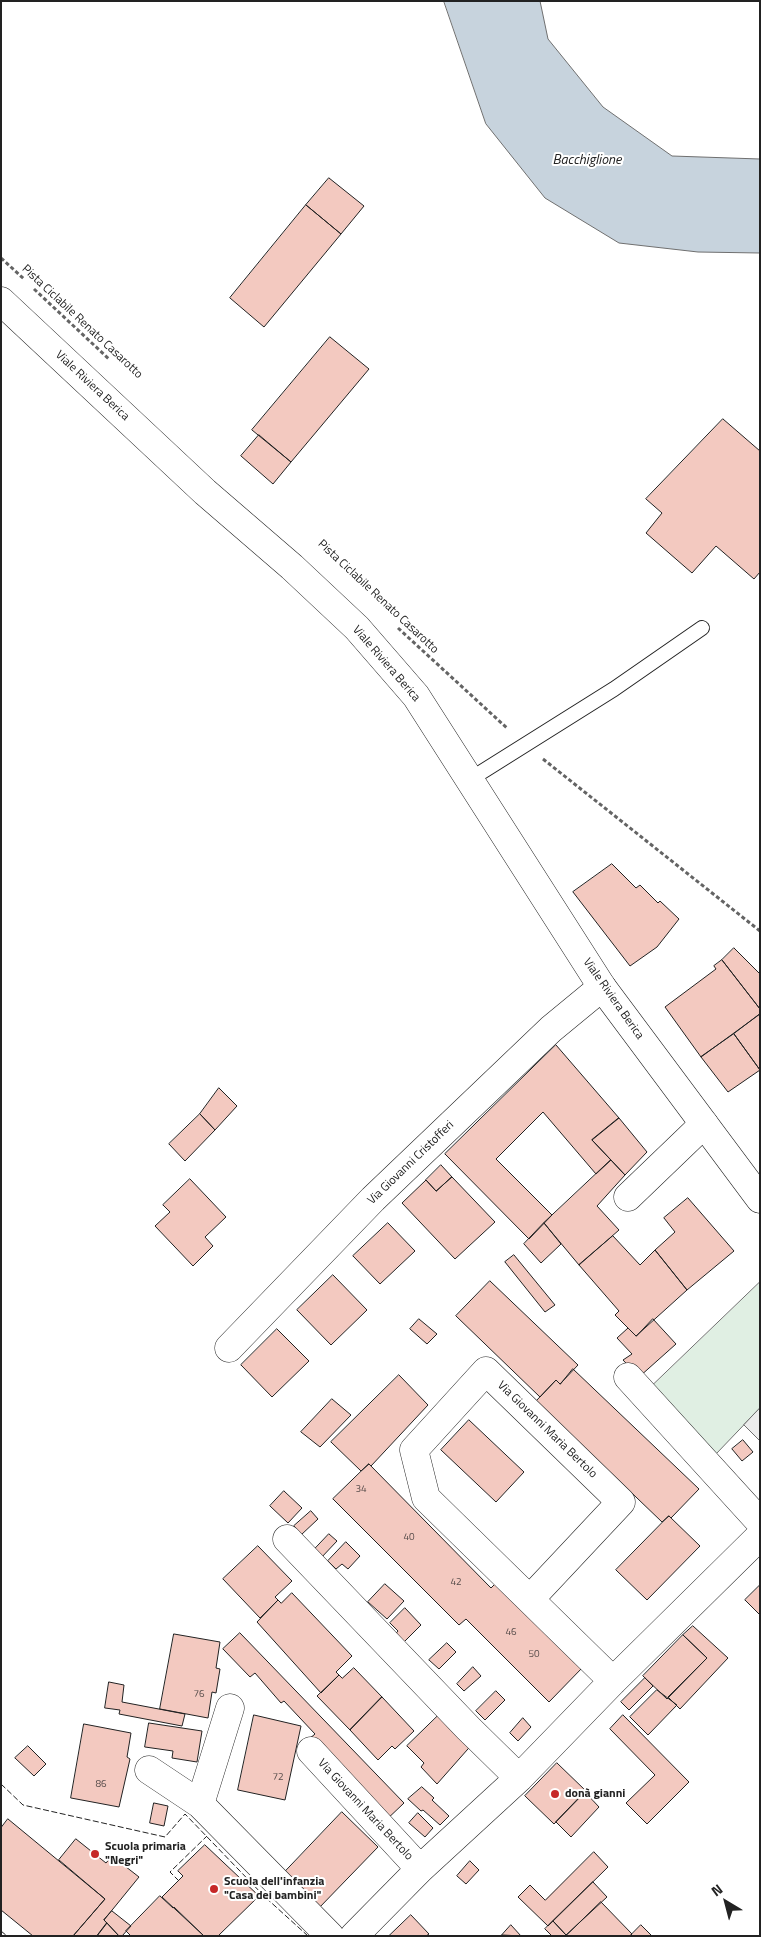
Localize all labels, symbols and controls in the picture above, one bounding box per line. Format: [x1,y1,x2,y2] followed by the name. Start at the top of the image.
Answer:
[553,153,621,169] water label: Bacchiglione
[19,262,145,382] street label: Pista Ciclabile Renato Casarotto
[52,348,132,424] street label: Viale Riviera Berica
[315,537,441,657] street label: Pista Ciclabile Renato Casarotto
[349,623,423,705] street label: Viale Riviera Berica
[580,956,646,1042] street label: Viale Riviera Berica
[365,1118,457,1208] street label: Via Giovanni Cristofferi
[494,1379,600,1481] street label: Via Giovanni Maria Bertolo
[355,1484,367,1496] house number: 34
[403,1532,415,1544] house number: 40
[450,1577,462,1589] house number: 42
[505,1627,517,1639] house number: 46
[528,1649,540,1661] house number: 50
[193,1689,205,1701] house number: 76
[314,1756,416,1864] street label: Via Giovanni Maria Bertolo
[272,1772,284,1784] house number: 72
[95,1779,107,1791] house number: 86
[565,1787,625,1801] place label: donà gianni
[549,1788,561,1800] marker: donà gianni
[105,1840,186,1868] place label: Scuola primaria "Negri"
[89,1848,101,1860] marker: Scuola primaria "Negri"
[224,1875,324,1903] place label: Scuola dell'infanzia "Casa dei bambini"
[701,1877,751,1927] north arrow
[706,1878,727,1901] text: N
[208,1883,220,1895] marker: Scuola dell'infanzia "Casa dei bambini"

